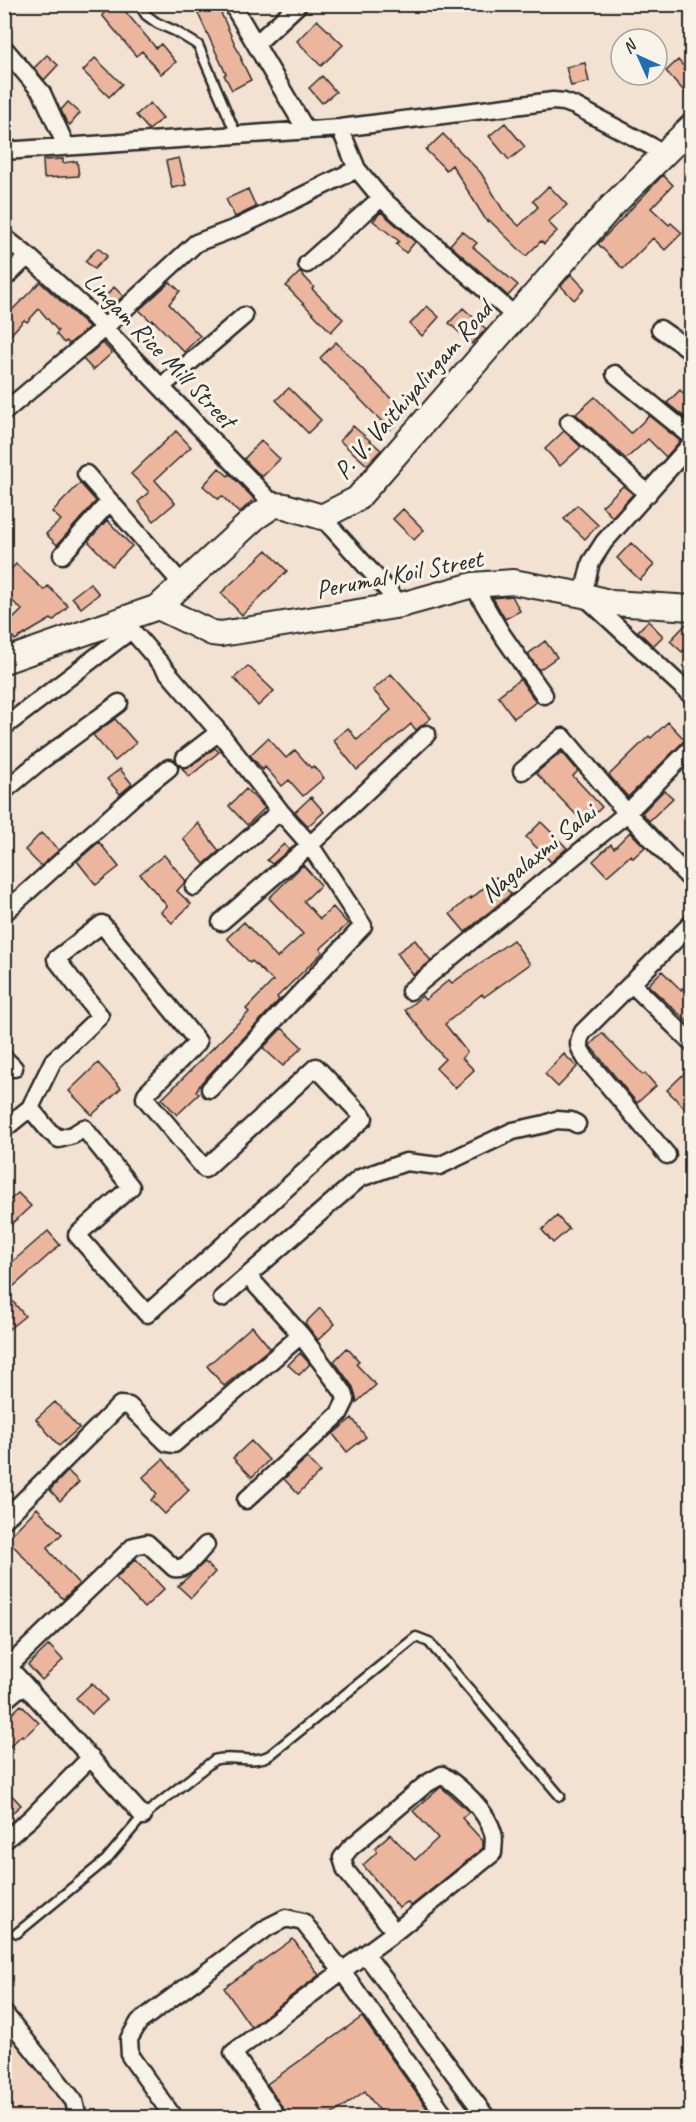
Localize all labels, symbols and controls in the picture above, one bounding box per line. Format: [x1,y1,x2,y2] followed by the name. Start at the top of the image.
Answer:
[609,27,669,87] north arrow
[619,34,642,58] text: N
[77,265,246,438] street label: Lingam Rice Mill Street
[326,291,502,486] street label: P. V. Vaithiyalingam Road
[313,541,487,606] street label: Perumal Koil Street
[474,794,605,910] street label: Nagalaxmi Salai

